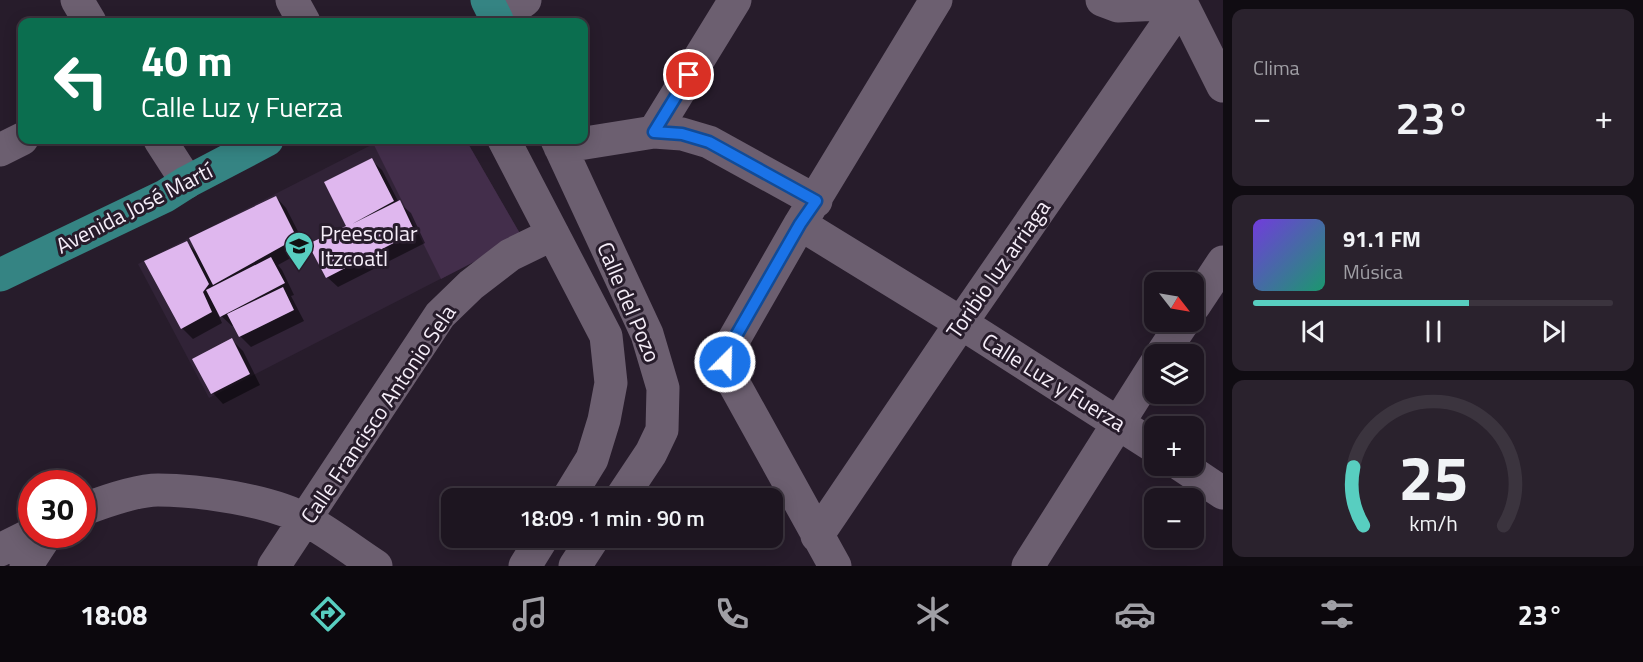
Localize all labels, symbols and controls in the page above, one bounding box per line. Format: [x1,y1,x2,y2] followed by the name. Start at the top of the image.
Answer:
[141,28,233,92] text: 40 m
[42,42,120,120] icon: left
[663,49,714,100] pin
[1253,52,1300,83] text: Clima
[672,58,705,91] icon: arrive
[1395,83,1471,151] text: 23°
[141,86,342,127] text: Calle Luz y Fuerza
[1253,92,1271,142] text: −
[1595,92,1613,142] text: +
[50,153,220,262] street label: Avenida José Martí
[937,193,1059,345] street label: Toribio luz arriaga
[320,216,418,275] place label: Preescolar Itzcoatl
[1343,222,1421,256] text: 91.1 FM
[283,230,315,272] school or university icon: Preescolar Itzcoatl
[588,237,670,367] street label: Calle del Pozo
[1343,256,1403,287] text: Música
[1144,272,1204,332] north arrow
[1144,272,1204,548] map controls
[292,298,464,530] street label: Calle Francisco Antonio Sela
[1297,315,1330,348] icon: previous
[1417,315,1450,348] icon: pause
[1537,315,1570,348] icon: next
[975,324,1133,440] street label: Calle Luz y Fuerza
[693,330,757,394] position arrow
[1144,344,1204,404] button: layers
[1144,416,1204,476] button: +
[1398,429,1468,524] text: 25
[18,470,96,548] speed limit sign: 30
[1144,488,1204,548] button: −
[519,501,705,535] text: 18:09 · 1 min · 90 m
[1409,507,1457,539] text: km/h
[307,593,349,635] icon: directions
[509,593,551,635] icon: music
[711,593,753,635] icon: phone
[912,593,954,635] icon: climate
[1114,593,1156,635] icon: car
[1316,593,1358,635] icon: filters
[80,594,147,635] text: 18:08
[1518,594,1563,635] text: 23°

